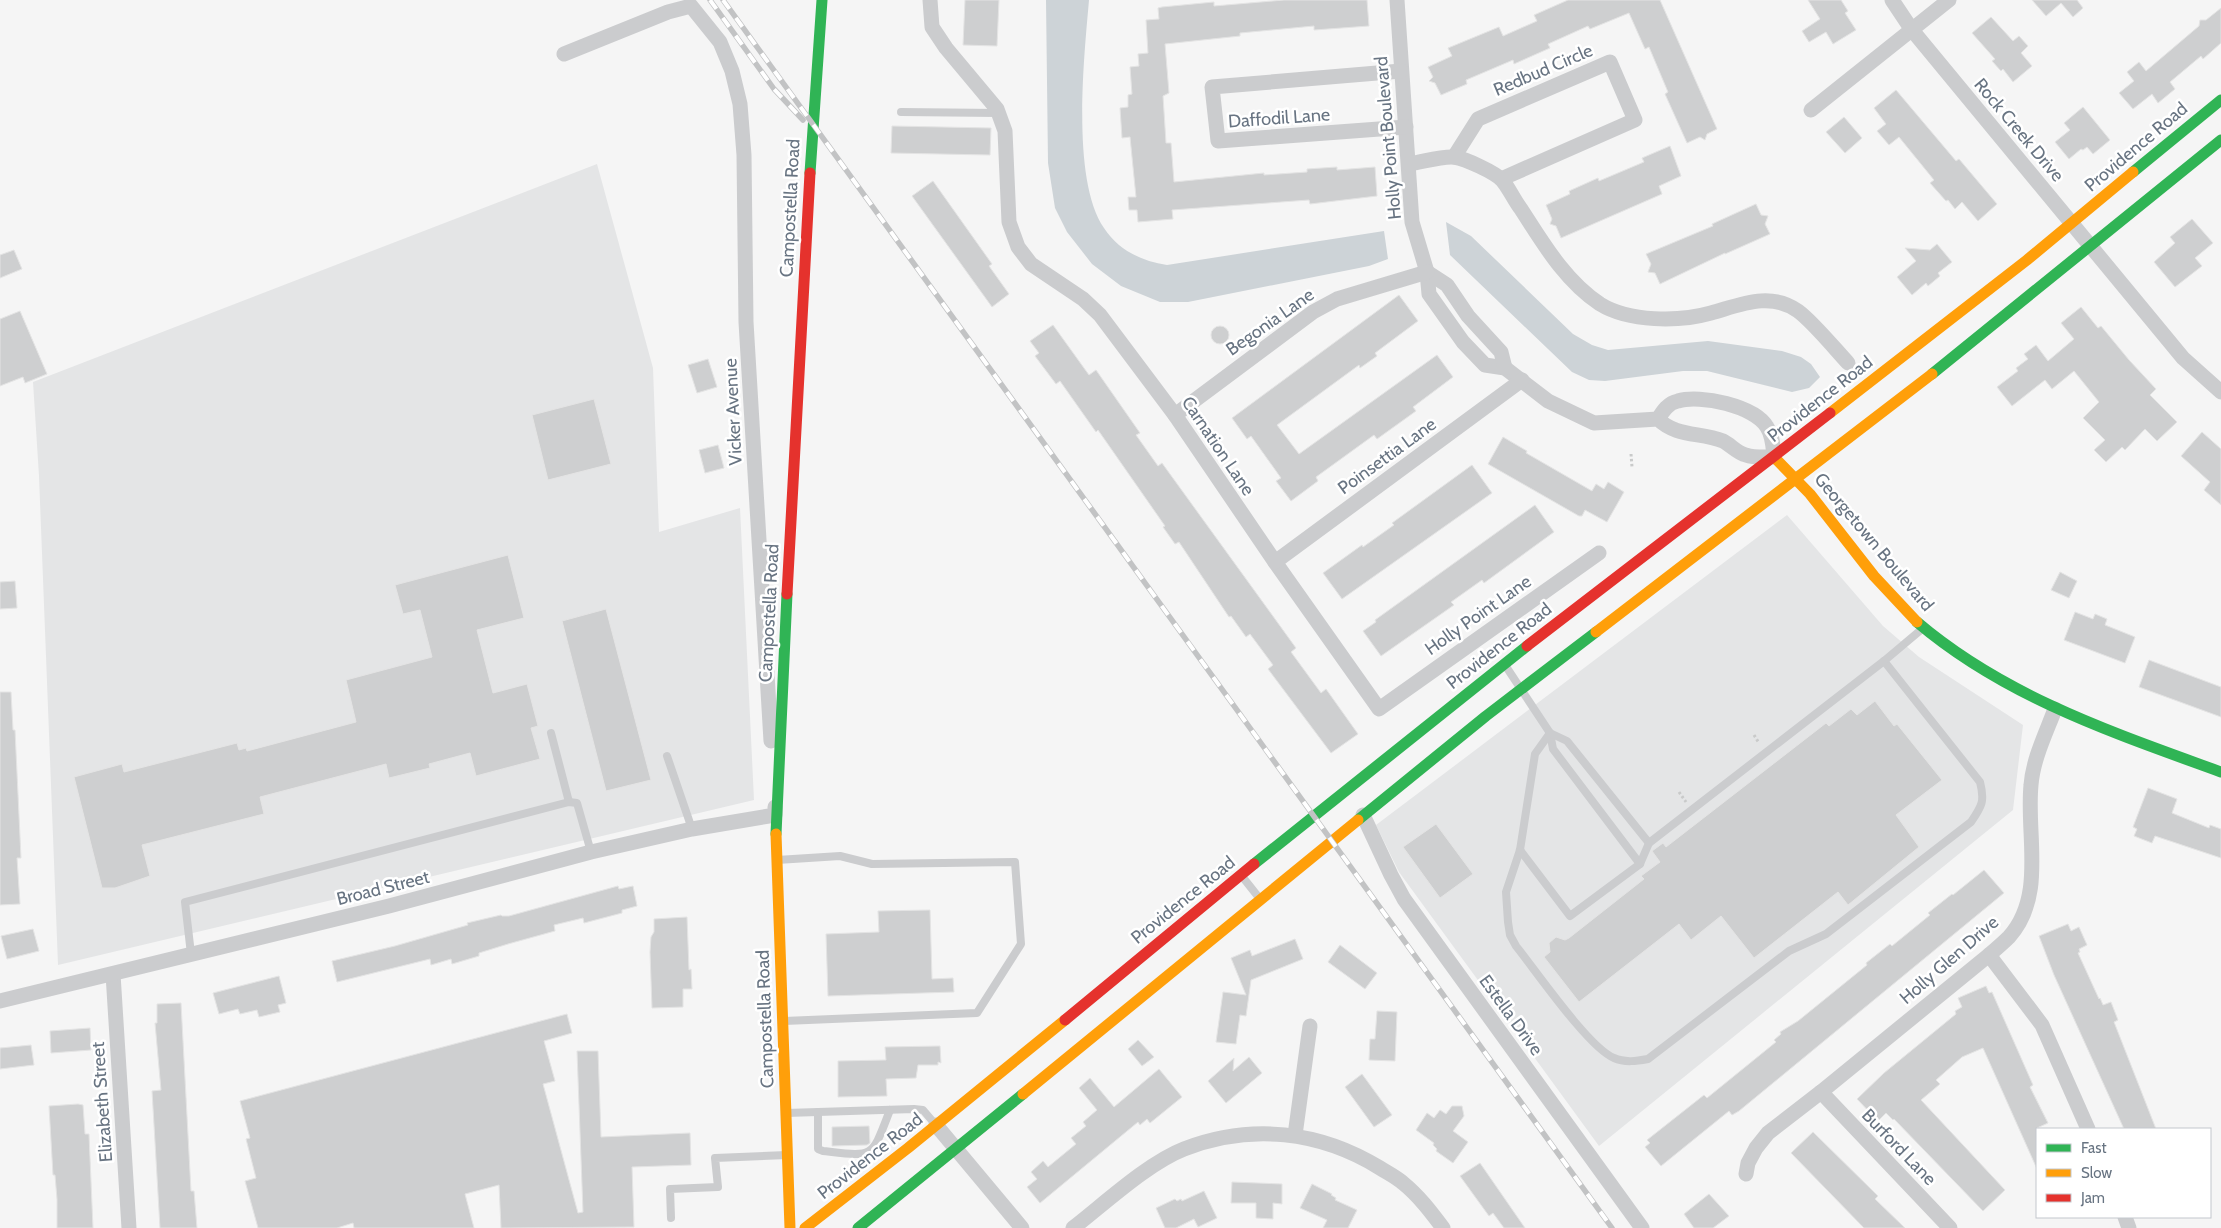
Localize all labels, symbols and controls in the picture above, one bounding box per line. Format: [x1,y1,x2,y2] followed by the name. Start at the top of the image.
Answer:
[1490,39,1596,101] street label: Redbud Circle
[1370,55,1406,221] street label: Holly Point Boulevard
[1969,74,2069,186] street label: Rock Creek Drive
[2080,98,2192,196] street label: Providence Road
[1227,103,1331,133] street label: Daffodil Lane
[775,138,805,278] street label: Campostella Road
[1222,284,1318,360] street label: Begonia Lane
[1763,351,1877,447] street label: Providence Road
[719,358,747,466] street label: Vicker Avenue
[1177,392,1259,500] street label: Carnation Lane
[1334,413,1440,499] street label: Poinsettia Lane
[1810,468,1938,616] street label: Georgetown Boulevard
[754,543,784,683] street label: Campostella Road
[1421,570,1535,660] street label: Holly Point Lane
[1442,598,1556,694] street label: Providence Road
[1126,851,1240,949] street label: Providence Road
[334,866,432,910] street label: Broad Street
[1895,911,2003,1009] street label: Holly Glen Drive
[752,949,778,1089] street label: Campostella Road
[1474,970,1548,1060] street label: Estella Drive
[87,1041,117,1163] street label: Elizabeth Street
[1857,1104,1941,1190] street label: Burford Lane
[813,1108,927,1204] street label: Providence Road
[2036,1128,2211,1218] legend
[2081,1139,2106,1157] text: Fast
[2081,1164,2112,1182] text: Slow
[2080,1189,2105,1207] text: Jam

